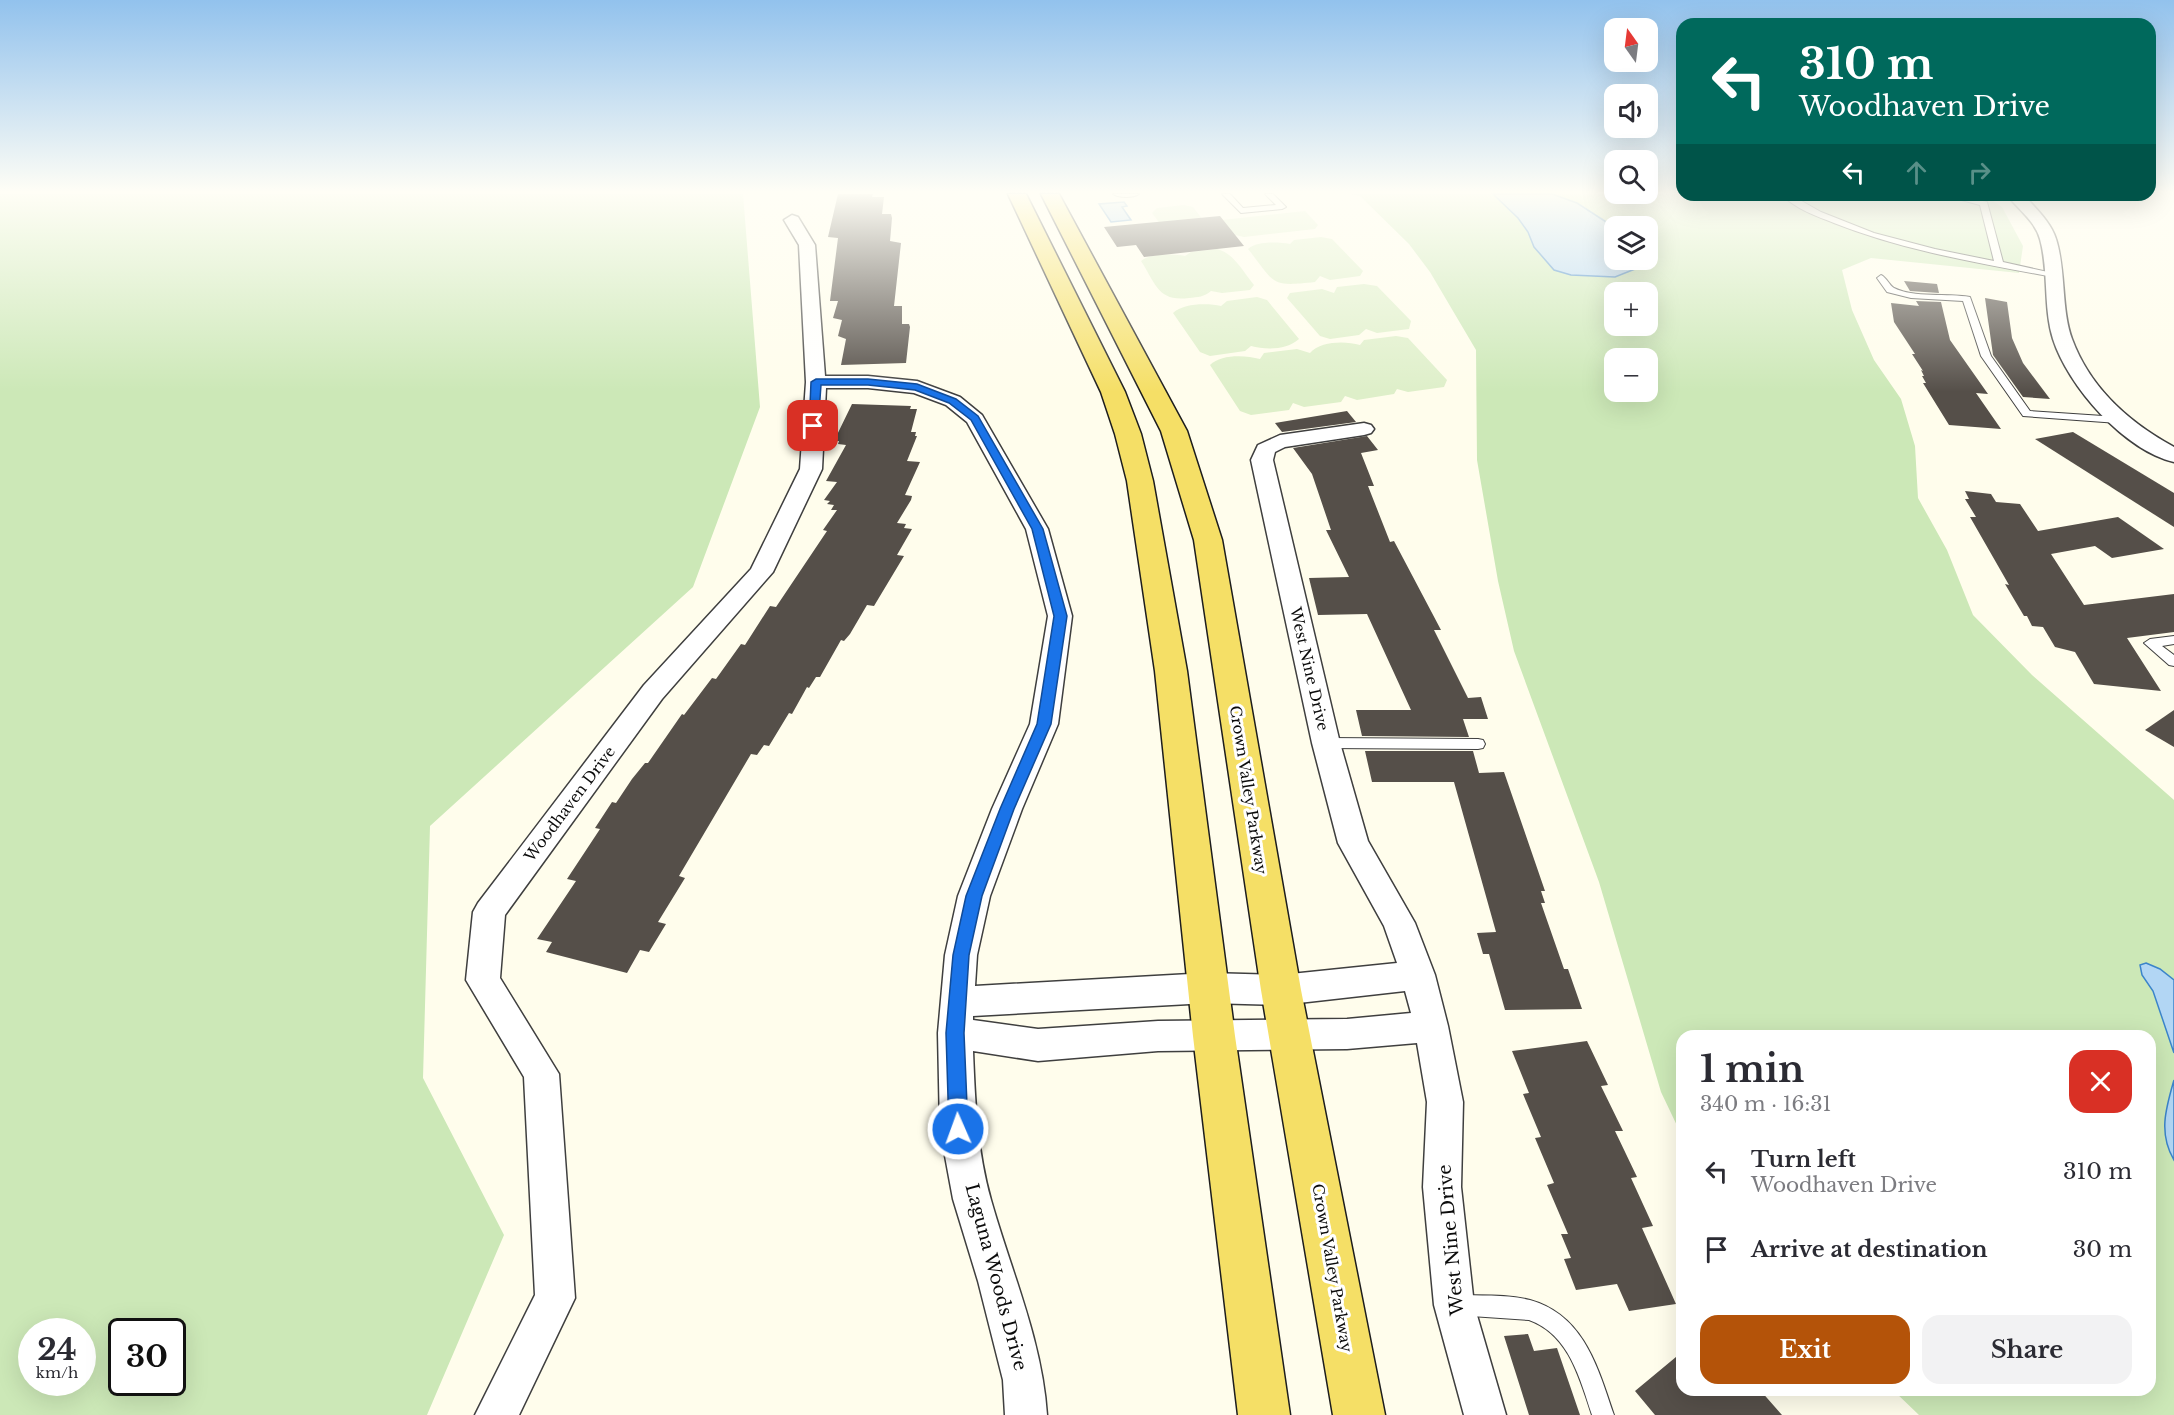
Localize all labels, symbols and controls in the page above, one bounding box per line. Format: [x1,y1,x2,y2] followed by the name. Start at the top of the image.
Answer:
[1604,18,1658,72] north arrow
[1604,18,1658,402] map controls
[1799,38,1933,90] text: 310 m
[1700,42,1778,120] icon: left
[1604,84,1658,138] button: sound
[1799,90,2050,123] text: Woodhaven Drive
[1604,150,1658,204] button: search
[1837,156,1870,189] icon: left
[1900,156,1933,189] icon: ahead
[1963,156,1996,189] icon: right
[1604,216,1658,270] button: layers
[1604,282,1658,336] button: +
[1604,348,1658,402] button: −
[787,400,838,451] pin
[796,409,829,442] icon: arrive
[1286,604,1333,733] street label: West Nine Drive
[1226,704,1271,876] street label: Crown Valley Parkway
[519,742,619,866] street label: Woodhaven Drive
[1700,1047,1804,1092] text: 1 min
[2069,1050,2132,1113] button: close
[1700,1092,1831,1116] text: 340 m · 16:31
[926,1097,990,1161] position arrow
[1751,1146,1856,1173] text: Turn left
[1700,1155,1733,1188] icon: left
[2063,1158,2132,1185] text: 310 m
[1433,1163,1469,1318] street label: West Nine Drive
[1751,1173,1937,1197] text: Woodhaven Drive
[960,1181,1032,1373] street label: Laguna Woods Drive
[1308,1182,1357,1354] street label: Crown Valley Parkway
[1700,1233,1733,1266] icon: arrive
[1751,1236,1988,1263] text: Arrive at destination
[2073,1236,2132,1263] text: 30 m
[1700,1315,1910,1384] button: Exit
[1922,1315,2132,1384] button: Share
[108,1318,186,1396] speed limit sign: 30
[37,1331,77,1368] text: 24
[36,1363,78,1382] text: km/h

